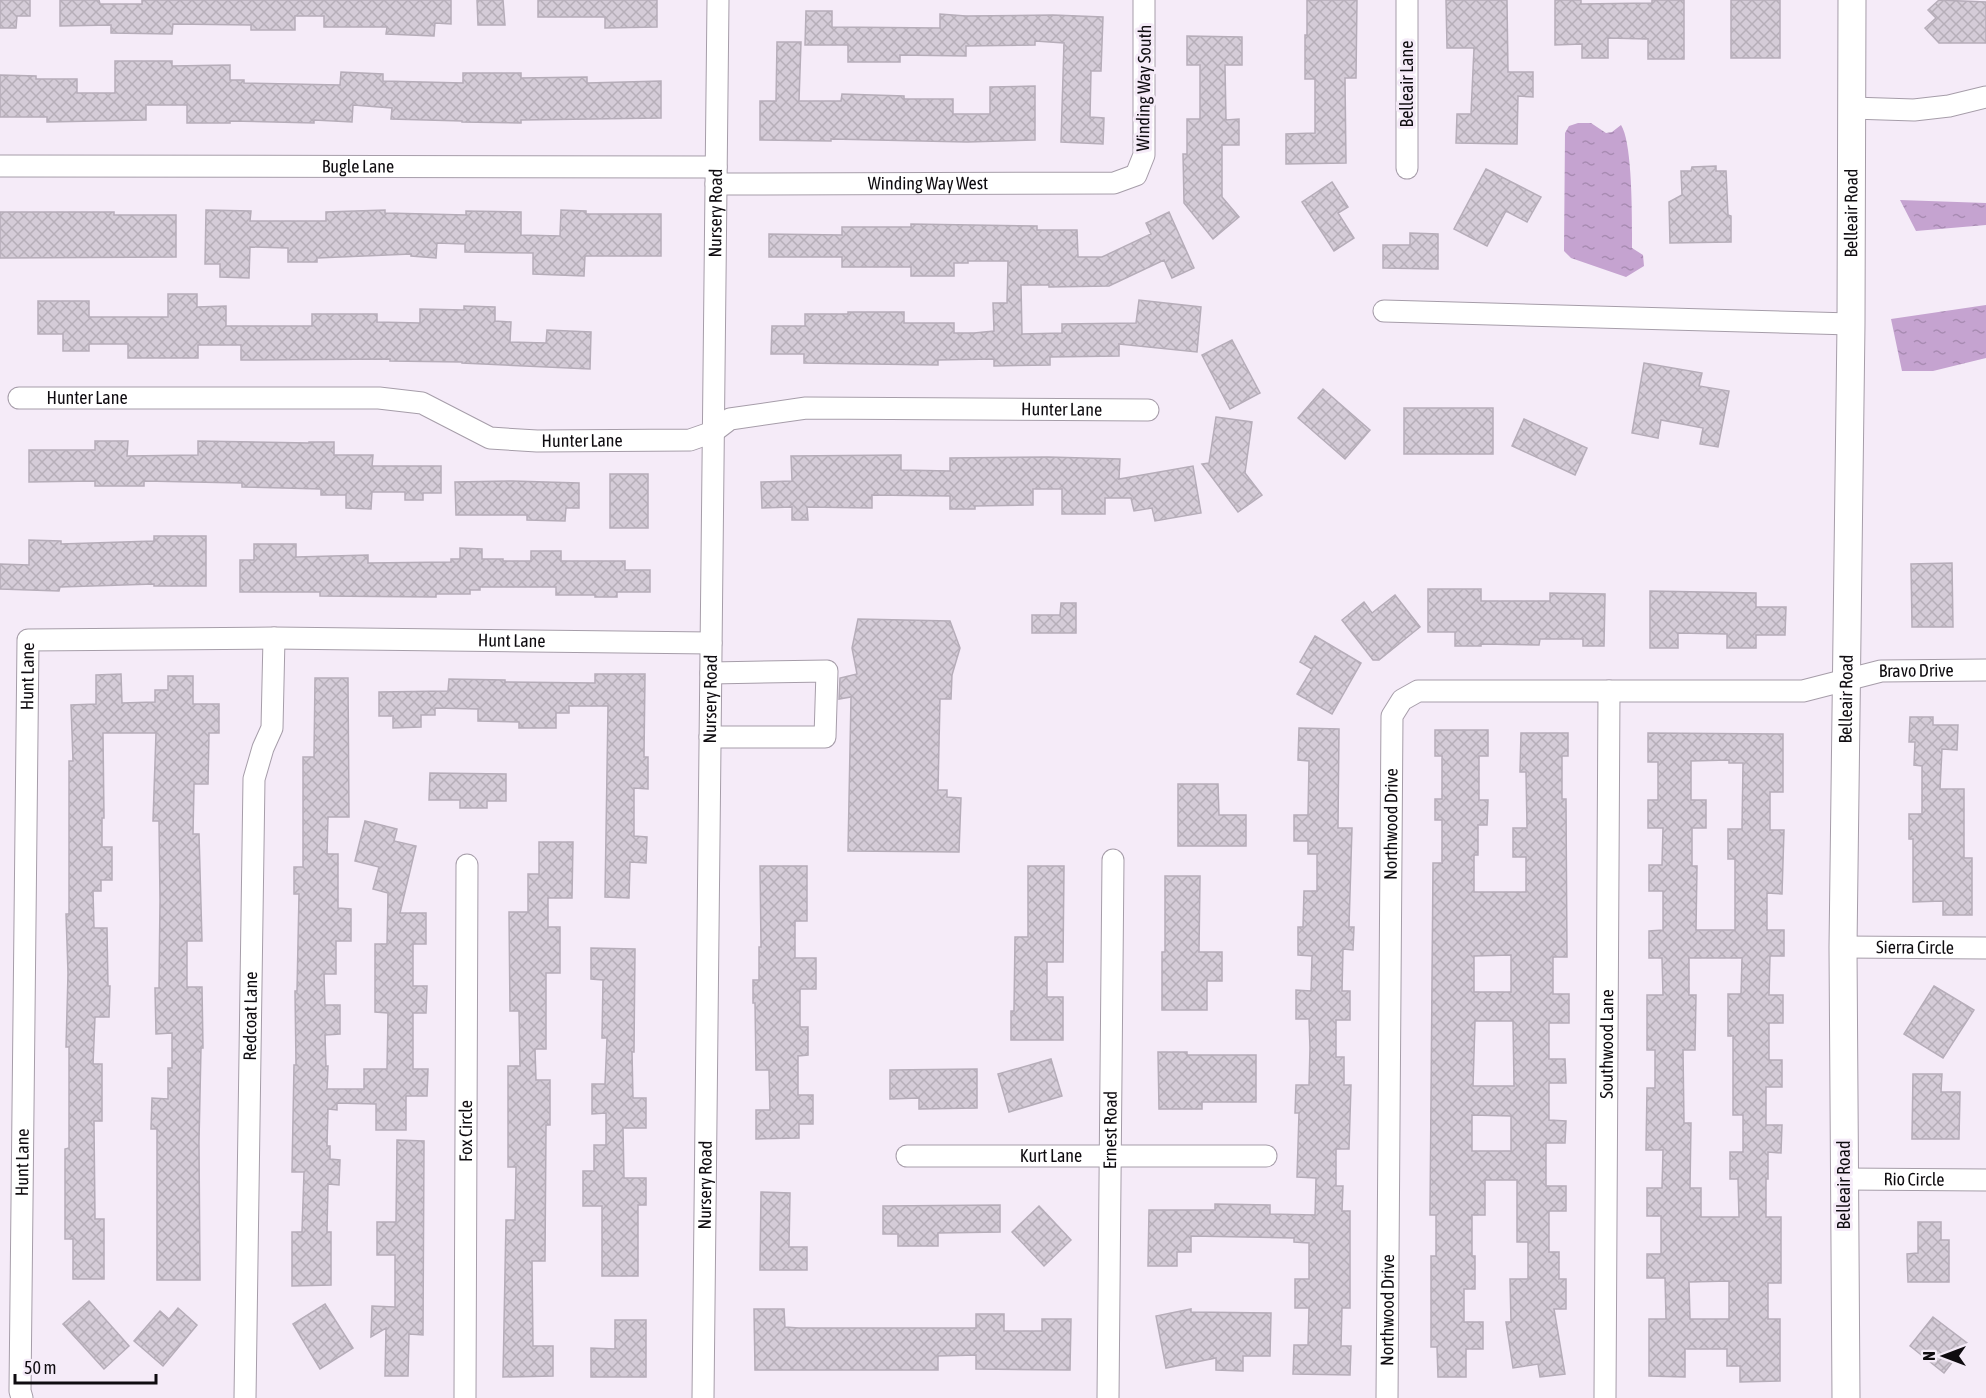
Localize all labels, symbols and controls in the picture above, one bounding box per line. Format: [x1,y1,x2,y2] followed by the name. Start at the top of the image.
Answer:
[1132,24,1155,152] street label: Winding Way South
[1396,41,1417,127] street label: Belleair Lane
[322,155,394,177] street label: Bugle Lane
[704,169,726,258] street label: Nursery Road
[1840,169,1861,258] street label: Belleair Road
[868,172,988,194] street label: Winding Way West
[46,387,128,408] street label: Hunter Lane
[1021,398,1102,420] street label: Hunter Lane
[541,429,623,451] street label: Hunter Lane
[478,629,546,651] street label: Hunt Lane
[16,642,38,710] street label: Hunt Lane
[1835,654,1857,744] street label: Belleair Road
[699,655,721,744] street label: Nursery Road
[1879,659,1954,681] street label: Bravo Drive
[1380,768,1402,880] street label: Northwood Drive
[1876,936,1954,958] street label: Sierra Circle
[239,971,261,1061] street label: Redcoat Lane
[1596,989,1617,1099] street label: Southwood Lane
[1099,1091,1121,1169] street label: Ernest Road
[455,1100,476,1162] street label: Fox Circle
[11,1128,33,1196] street label: Hunt Lane
[694,1141,716,1230] street label: Nursery Road
[1833,1141,1854,1229] street label: Belleair Road
[1020,1145,1082,1166] street label: Kurt Lane
[1883,1168,1945,1190] street label: Rio Circle
[1376,1254,1398,1366] street label: Northwood Drive
[1914,1326,1974,1386] north arrow
[15,1347,156,1385] scale bar
[1920,1351,1938,1361] text: N
[24,1357,56,1378] text: 50 m

